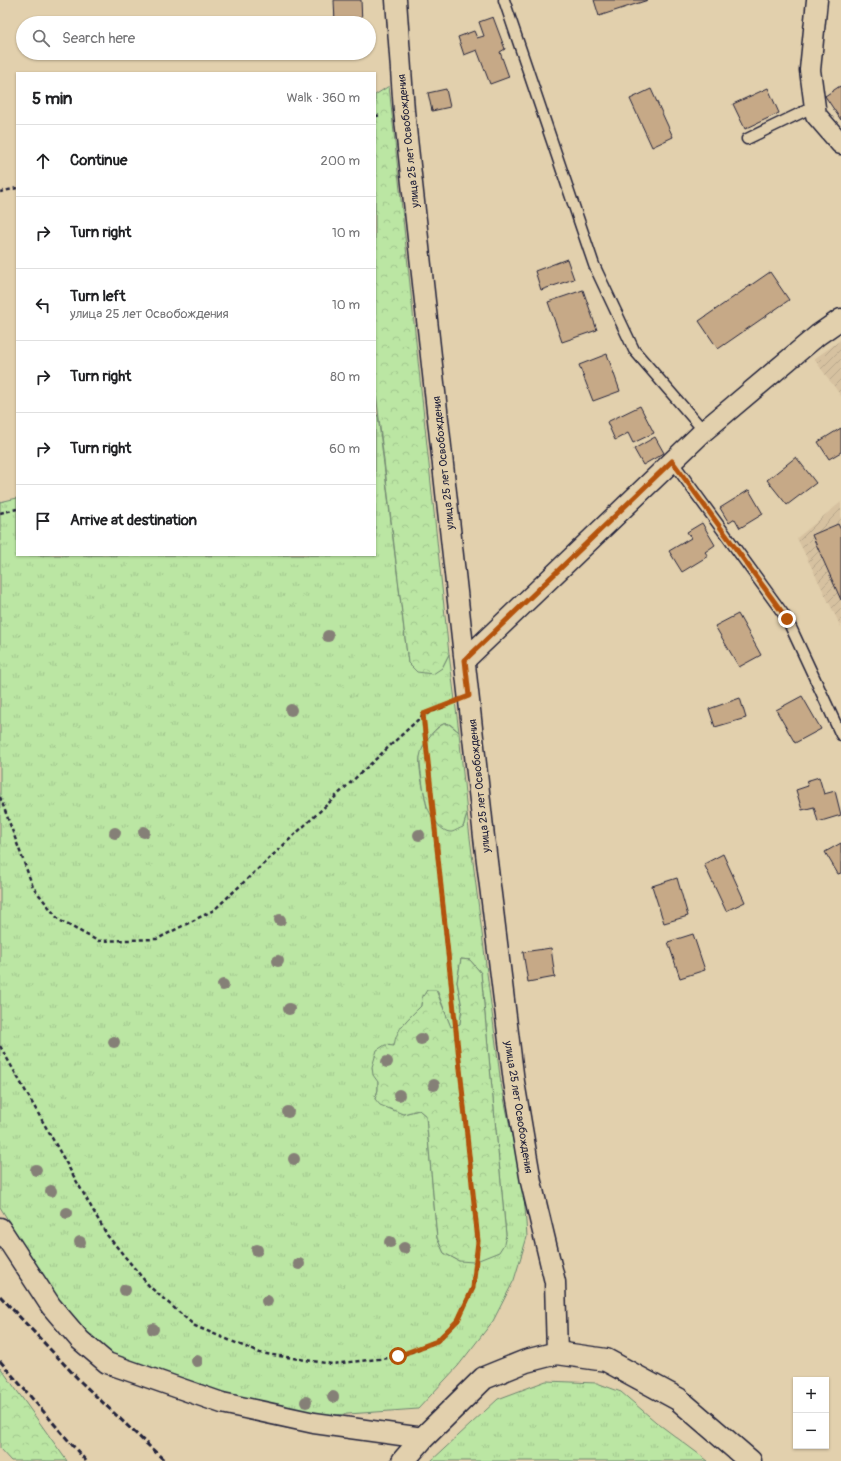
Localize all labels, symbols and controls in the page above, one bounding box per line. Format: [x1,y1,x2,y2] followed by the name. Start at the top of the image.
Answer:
[16,16,376,60] search box
[30,27,52,49] icon: search
[62,29,135,48] text: Search here
[395,74,422,209] street label: улица 25 лет Освобождения
[32,88,72,109] text: 5 min
[286,90,360,106] text: Walk · 360 m
[32,150,54,172] icon: ahead
[70,151,128,170] text: Continue
[321,153,360,169] text: 200 m
[32,222,54,244] icon: right
[70,223,131,242] text: Turn right
[332,225,360,241] text: 10 m
[70,287,126,306] text: Turn left
[32,294,54,316] icon: left
[332,297,360,313] text: 10 m
[70,306,229,322] text: улица 25 лет Освобождения
[32,366,54,388] icon: right
[70,367,131,386] text: Turn right
[330,369,360,385] text: 80 m
[430,396,457,531] street label: улица 25 лет Освобождения
[32,438,54,460] icon: right
[70,439,131,458] text: Turn right
[329,441,360,457] text: 60 m
[32,510,54,532] icon: arrive
[70,511,197,530] text: Arrive at destination
[778,610,796,628] route end
[466,719,493,854] street label: улица 25 лет Освобождения
[501,1039,535,1174] street label: улица 25 лет Освобождения
[389,1347,407,1365] route start
[793,1377,829,1449] map controls
[793,1377,829,1413] button: +
[793,1413,829,1449] button: −

